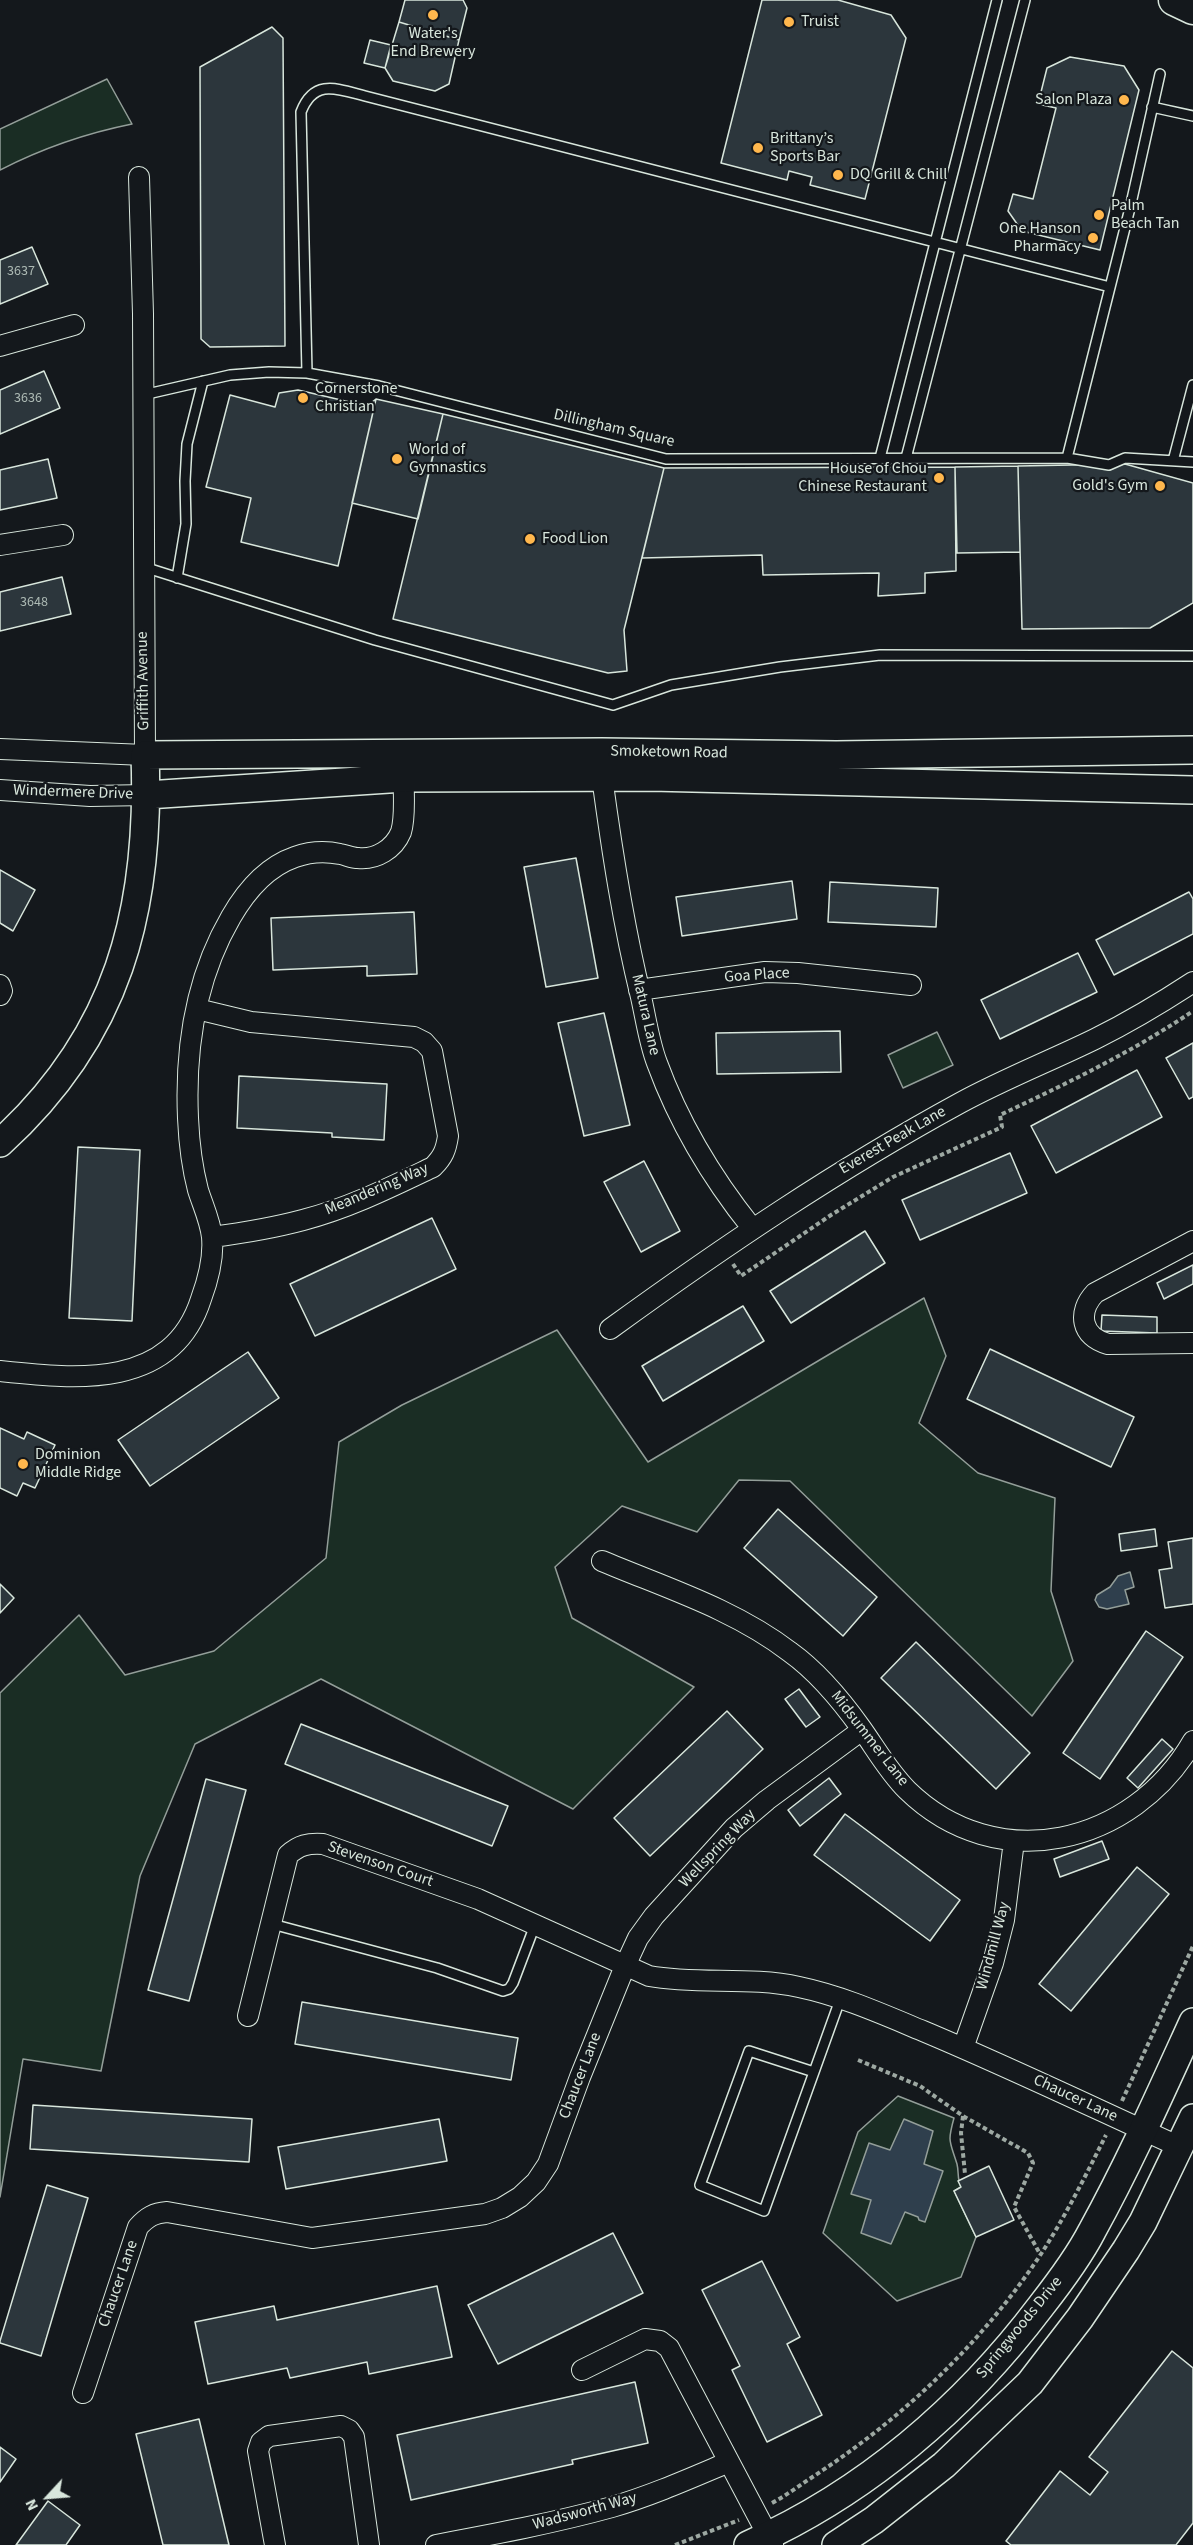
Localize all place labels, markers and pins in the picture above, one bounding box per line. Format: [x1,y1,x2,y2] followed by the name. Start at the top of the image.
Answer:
[426,8,440,22] marker: Water's End Brewery
[801,12,839,32] place label: Truist
[782,15,796,29] marker: Truist
[391,24,475,62] place label: Water's End Brewery
[1035,90,1112,110] place label: Salon Plaza
[1117,93,1131,107] marker: Salon Plaza
[770,129,840,167] place label: Brittany’s Sports Bar
[751,141,765,155] marker: Brittany’s Sports Bar
[850,165,947,185] place label: DQ Grill & Chill
[831,168,845,182] marker: DQ Grill & Chill
[1111,196,1180,234] place label: Palm Beach Tan
[1092,208,1106,222] marker: Palm Beach Tan
[999,219,1081,257] place label: One Hanson Pharmacy
[1086,231,1100,245] marker: One Hanson Pharmacy
[315,379,397,417] place label: Cornerstone Christian
[296,391,310,405] marker: Cornerstone Christian
[409,440,486,478] place label: World of Gymnastics
[390,452,404,466] marker: World of Gymnastics
[798,459,927,497] place label: House of Chou Chinese Restaurant
[932,471,946,485] marker: House of Chou Chinese Restaurant
[1072,476,1148,496] place label: Gold's Gym
[1153,479,1167,493] marker: Gold's Gym
[542,529,608,549] place label: Food Lion
[523,532,537,546] marker: Food Lion
[35,1445,121,1483] place label: Dominion Middle Ridge
[16,1457,30,1471] marker: Dominion Middle Ridge

